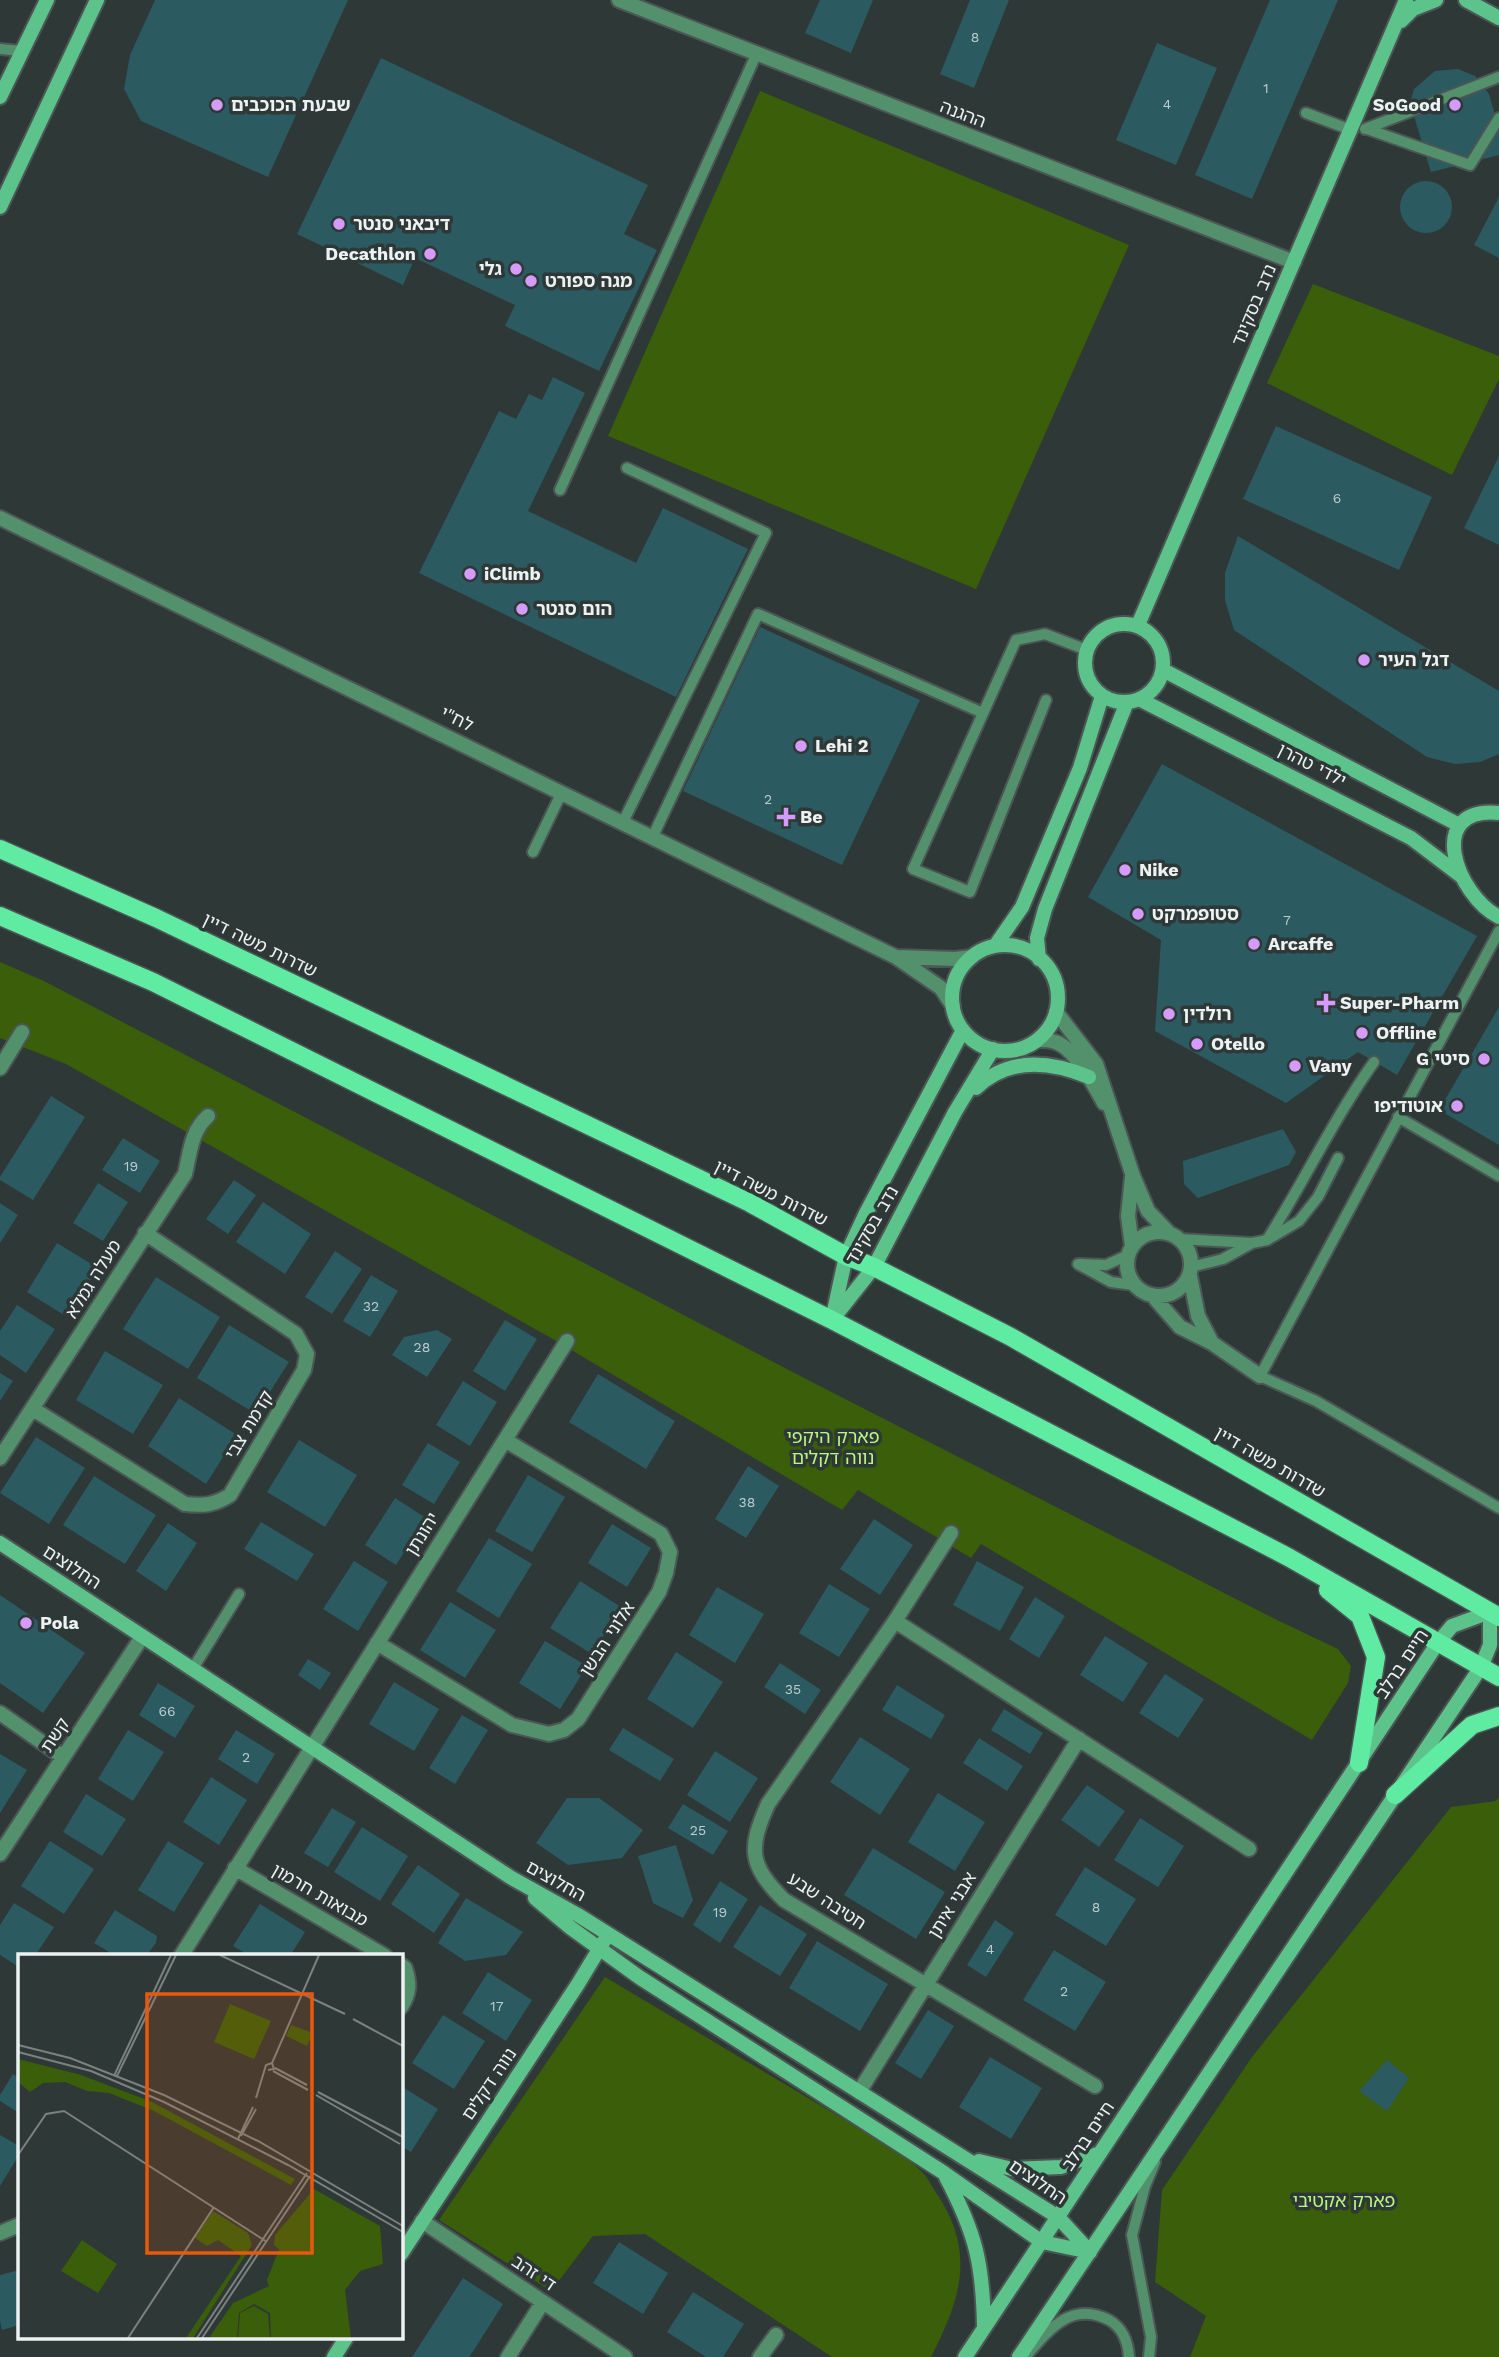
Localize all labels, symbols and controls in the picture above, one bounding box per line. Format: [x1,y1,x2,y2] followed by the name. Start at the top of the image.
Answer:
[971,29,979,45] house number: 8
[1263,80,1269,96] house number: 1
[231,94,351,115] place label: שבעת הכוכבים
[1373,94,1441,115] place label: SoGood
[937,95,989,132] street label: ההגנה
[1163,96,1171,112] house number: 4
[209,97,225,113] marker: שבעת הכוכבים
[1447,97,1463,113] marker: SoGood
[353,213,450,234] place label: דיבאני סנטר
[331,216,347,232] marker: דיבאני סנטר
[325,243,416,264] place label: Decathlon
[422,246,438,262] marker: Decathlon
[479,258,502,279] place label: גלי
[508,261,524,277] marker: גלי
[1227,261,1280,349] street label: נדב בסקינד
[545,270,633,291] place label: מגה ספורט
[523,273,539,289] marker: מגה ספורט
[1333,490,1341,506] house number: 6
[484,563,541,584] place label: iClimb
[462,566,478,582] marker: iClimb
[536,598,612,619] place label: הום סנטר
[514,601,530,617] marker: הום סנטר
[1378,649,1449,670] place label: דגל העיר
[1356,652,1372,668] marker: דגל העיר
[437,702,477,735] street label: לח"י
[815,735,868,756] place label: Lehi 2
[793,738,809,754] marker: Lehi 2
[1275,738,1350,791] street label: ילדי טהרן
[764,791,772,807] house number: 2
[800,806,823,827] place label: Be
[778,809,794,825] marker: Be
[1139,859,1179,880] place label: Nike
[1117,862,1133,878] marker: Nike
[1152,903,1239,924] place label: סטופמרקט
[1130,906,1146,922] marker: סטופמרקט
[200,908,321,981] street label: שדרות משה דיין
[1283,912,1291,928] house number: 7
[1268,933,1333,954] place label: Arcaffe
[1246,936,1262,952] marker: Arcaffe
[1340,992,1459,1013] place label: Super-Pharm
[1318,995,1334,1011] marker: Super-Pharm
[1183,1003,1232,1024] place label: רולדין
[1161,1006,1177,1022] marker: רולדין
[1376,1022,1437,1043] place label: Offline
[1354,1025,1370,1041] marker: Offline
[1211,1033,1265,1054] place label: Otello
[1189,1036,1205,1052] marker: Otello
[1416,1048,1470,1069] place label: G סיטי
[1476,1051,1492,1067] marker: G סיטי
[1309,1055,1352,1076] place label: Vany
[1287,1058,1303,1074] marker: Vany
[1374,1095,1443,1116] place label: אוטודיפו
[1449,1098,1465,1114] marker: אוטודיפו
[711,1155,831,1230] street label: שדרות משה דיין
[124,1158,138,1174] house number: 19
[841,1182,902,1268] street label: נדב בסקינד
[60,1236,125,1322] street label: מעלה גמלא
[363,1298,379,1314] house number: 32
[414,1339,430,1355] house number: 28
[220,1387,277,1463] street label: קדמת צבי
[1211,1421,1329,1502] street label: שדרות משה דיין
[786,1426,880,1468] park label: פארק היקפי נווה דקלים
[739,1494,755,1510] house number: 38
[400,1508,443,1559] street label: יהונתן
[39,1540,105,1593] street label: החלוצים
[575,1597,638,1680] street label: אלוני הבשן
[40,1612,80,1633] place label: Pola
[18,1615,34,1631] marker: Pola
[1371,1625,1432,1702] street label: חיים ברלב
[785,1681,801,1697] house number: 35
[158,1703,176,1719] house number: 66
[36,1714,73,1756] street label: קשת
[242,1749,250,1765] house number: 2
[690,1822,706,1838] house number: 25
[523,1856,590,1905] street label: החלוצים
[269,1859,372,1931] street label: מבואות חרמון
[784,1868,870,1934] street label: חטיבה שבע
[923,1868,980,1942] street label: אבני איתן
[1092,1899,1100,1915] house number: 8
[713,1904,727,1920] house number: 19
[986,1941,994,1957] house number: 4
[18,1954,402,2340] inset map
[1060,1983,1068,1999] house number: 2
[490,1998,504,2014] house number: 17
[457,2044,520,2124] street label: נווה דקלים
[1057,2097,1118,2174] street label: חיים ברלב
[1006,2155,1071,2208] street label: החלוצים
[1293,2190,1395,2211] park label: פארק אקטיבי
[508,2250,561,2295] street label: די זהב

